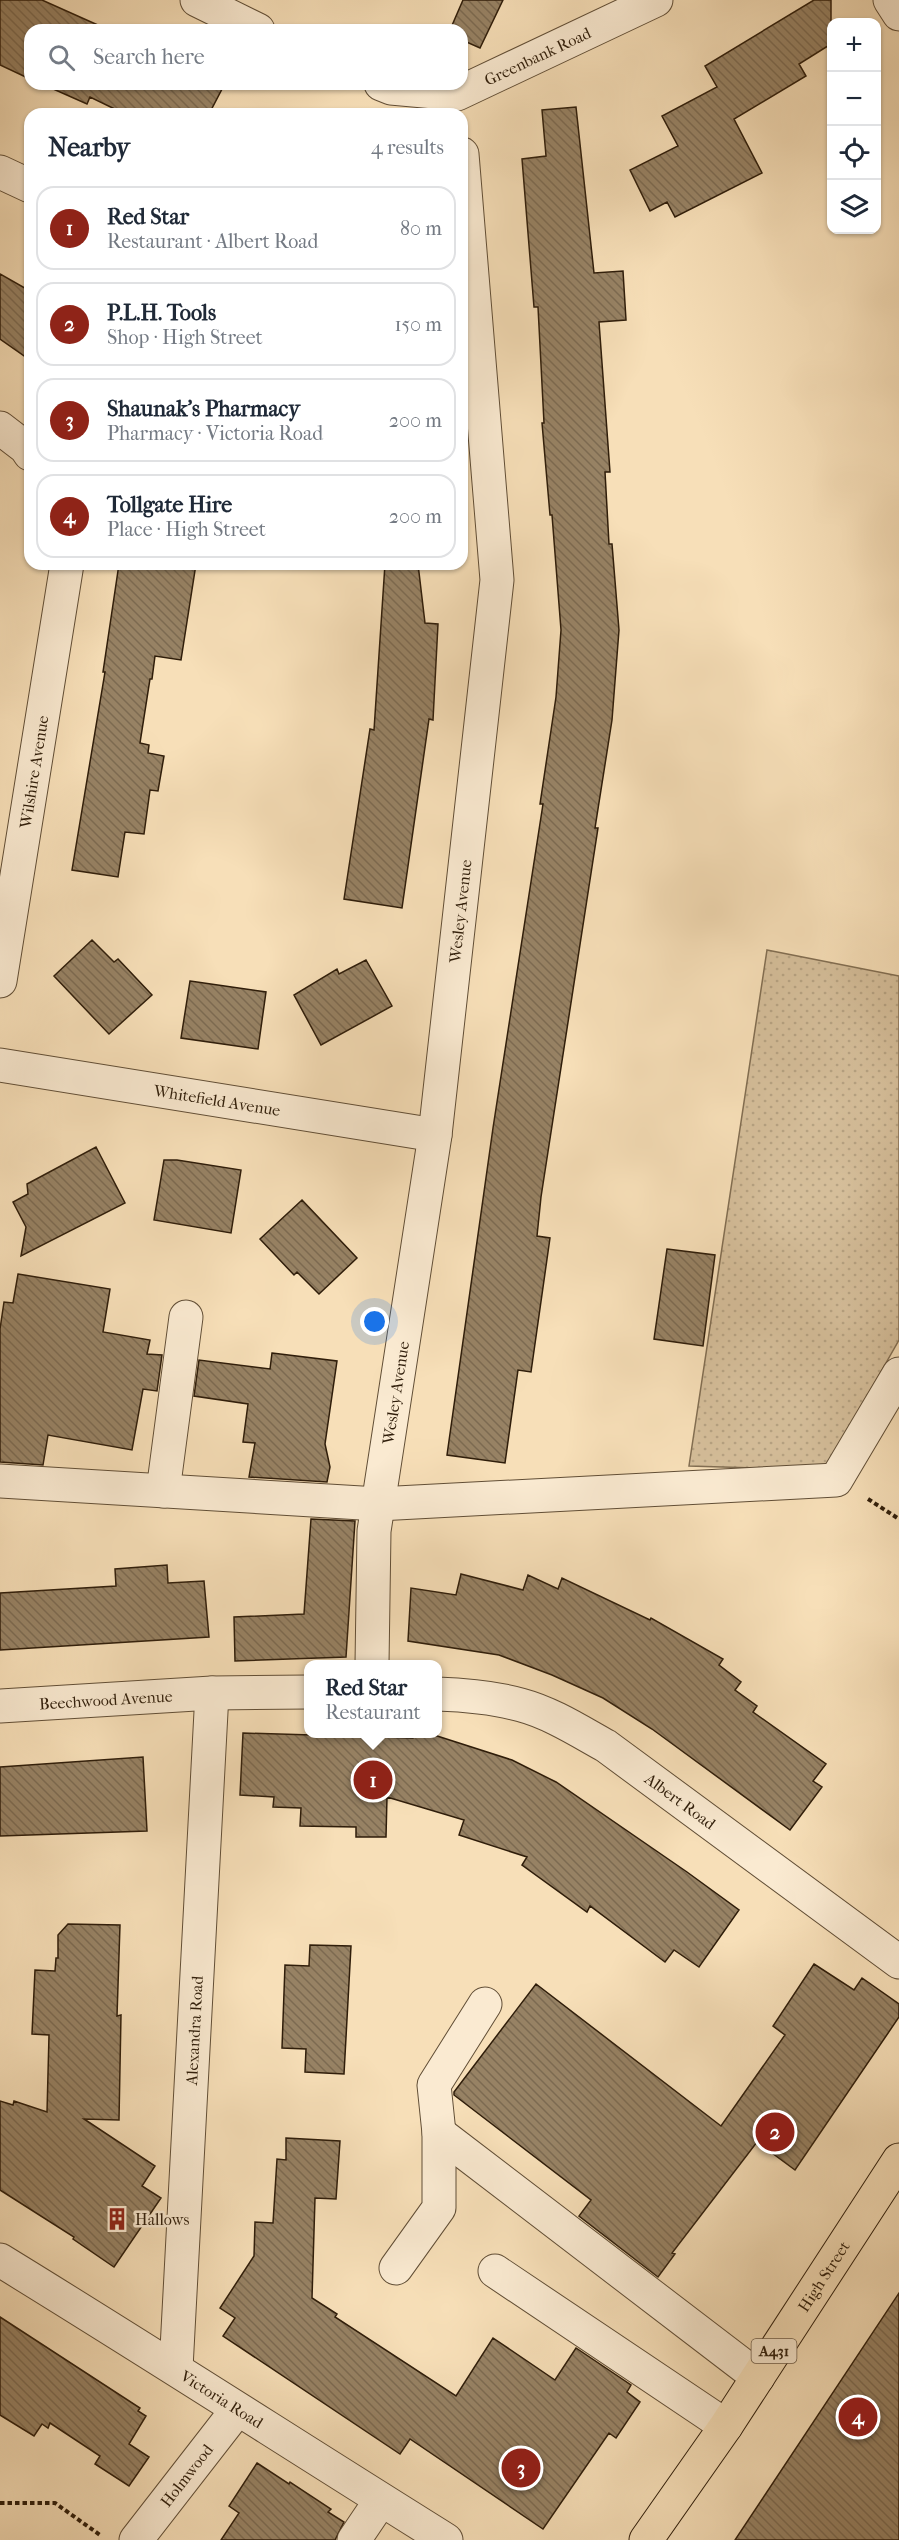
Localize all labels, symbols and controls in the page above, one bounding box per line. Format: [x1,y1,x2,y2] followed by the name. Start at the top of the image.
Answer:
[827,18,881,234] map controls
[827,18,881,72] button: +
[481,23,594,90] street label: Greenbank Road
[24,24,468,90] search box
[45,41,78,74] icon: search
[93,44,205,70] text: Search here
[827,72,881,126] button: −
[827,126,881,180] button: locate
[48,132,130,163] text: Nearby
[371,136,444,159] text: 4 results
[827,180,881,234] button: layers
[107,204,189,230] text: Red Star
[66,217,73,240] text: 1
[400,217,442,240] text: 80 m
[107,230,318,253] text: Restaurant · Albert Road
[107,300,216,326] text: P.L.H. Tools
[64,313,75,336] text: 2
[394,313,442,336] text: 150 m
[107,326,263,349] text: Shop · High Street
[107,396,300,422] text: Shaunak's Pharmacy
[65,409,74,432] text: 3
[389,409,442,432] text: 200 m
[107,422,323,445] text: Pharmacy · Victoria Road
[107,492,232,518] text: Tollgate Hire
[64,505,75,528] text: 4
[389,505,442,528] text: 200 m
[107,518,266,541] text: Place · High Street
[16,714,53,831] street label: Wilshire Avenue
[445,858,476,965] street label: Wesley Avenue
[151,1081,282,1120] street label: Whitefield Avenue
[360,1307,389,1336] your location
[378,1340,413,1447] street label: Wesley Avenue
[304,1660,442,1738] popup
[325,1675,407,1701] text: Red Star
[39,1686,173,1714] street label: Beechwood Avenue
[325,1701,421,1724] text: Restaurant
[354,1758,392,1802] pin: 1
[640,1768,719,1834] street label: Albert Road
[182,1975,207,2087] street label: Alexandra Road
[756,2110,794,2154] pin: 2
[104,2206,130,2232] building icon: Hallows
[135,2210,190,2229] place label: Hallows
[794,2237,854,2315] street label: High Street
[752,2339,796,2363] road number: A431
[176,2366,267,2433] street label: Victoria Road
[838,2394,878,2440] pin: 4
[156,2440,217,2511] street label: Holmwood
[502,2446,540,2490] pin: 3

